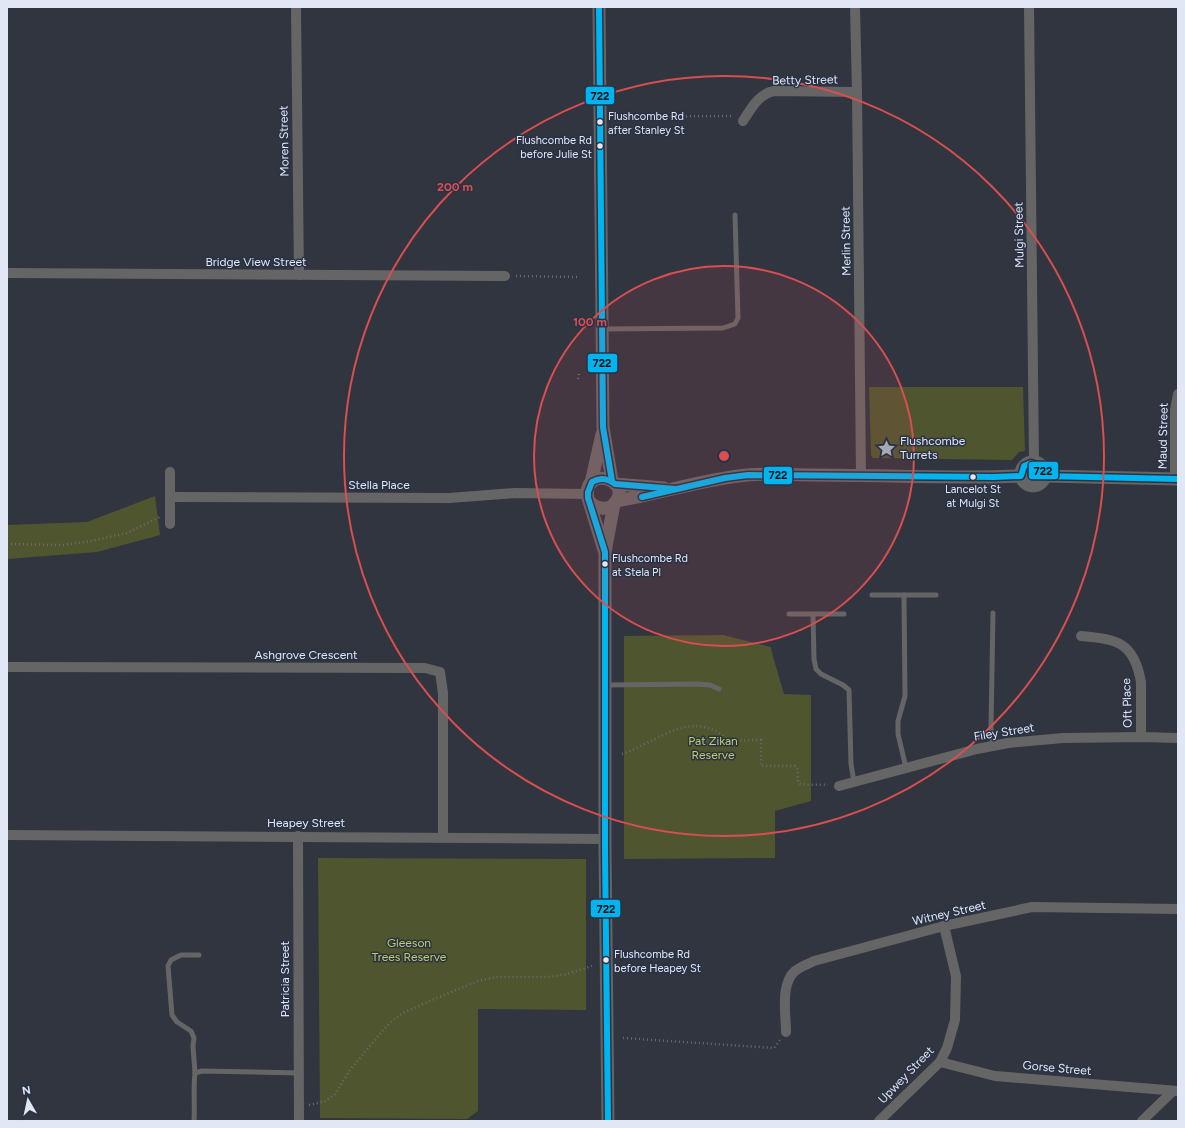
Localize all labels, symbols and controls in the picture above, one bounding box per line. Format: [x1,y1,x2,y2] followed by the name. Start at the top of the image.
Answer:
[772,72,838,88] street label: Betty Street
[585,86,615,105] line badge: 722
[591,90,609,103] text: 722
[276,105,292,177] street label: Moren Street
[608,110,685,137] place label: Flushcombe Rd after Stanley St
[595,117,605,127] marker: Flushcombe Rd after Stanley St
[516,134,592,161] place label: Flushcombe Rd before Julie St
[595,141,605,151] marker: Flushcombe Rd before Julie St
[437,180,473,194] text: 200 m
[1011,201,1027,268] street label: Mulgi Street
[838,206,854,276] street label: Merlin Street
[205,255,307,269] street label: Bridge View Street
[573,315,607,329] text: 100 m
[587,353,618,373] line badge: 722
[593,357,611,370] text: 722
[1155,402,1171,469] street label: Maud Street
[900,434,966,462] place label: Flushcombe Turrets
[877,438,897,458] place icon: Flushcombe Turrets
[717,449,731,463] centre of rings
[1028,461,1059,480] line badge: 722
[1034,465,1052,478] text: 722
[763,466,793,485] line badge: 722
[769,469,787,482] text: 722
[968,472,978,482] marker: Lancelot St at Mulgi St
[348,478,410,492] street label: Stella Place
[945,483,1001,510] place label: Lancelot St at Mulgi St
[612,552,688,579] place label: Flushcombe Rd at Stela Pl
[600,559,610,569] marker: Flushcombe Rd at Stela Pl
[254,648,358,662] street label: Ashgrove Crescent
[1119,677,1135,728] street label: Oft Place
[973,720,1036,744] street label: Filey Street
[688,734,738,762] park label: Pat Zikan Reserve
[267,816,345,830] street label: Heapey Street
[911,898,987,928] street label: Witney Street
[590,899,621,918] line badge: 722
[597,903,615,916] text: 722
[372,936,447,964] park label: Gleeson Trees Reserve
[278,940,292,1017] street label: Patricia Street
[614,948,701,975] place label: Flushcombe Rd before Heapey St
[601,955,611,965] marker: Flushcombe Rd before Heapey St
[875,1043,937,1106] street label: Upwey Street
[1022,1058,1092,1078] street label: Gorse Street
[8,1080,48,1120] north arrow
[21,1084,32,1098] text: N

